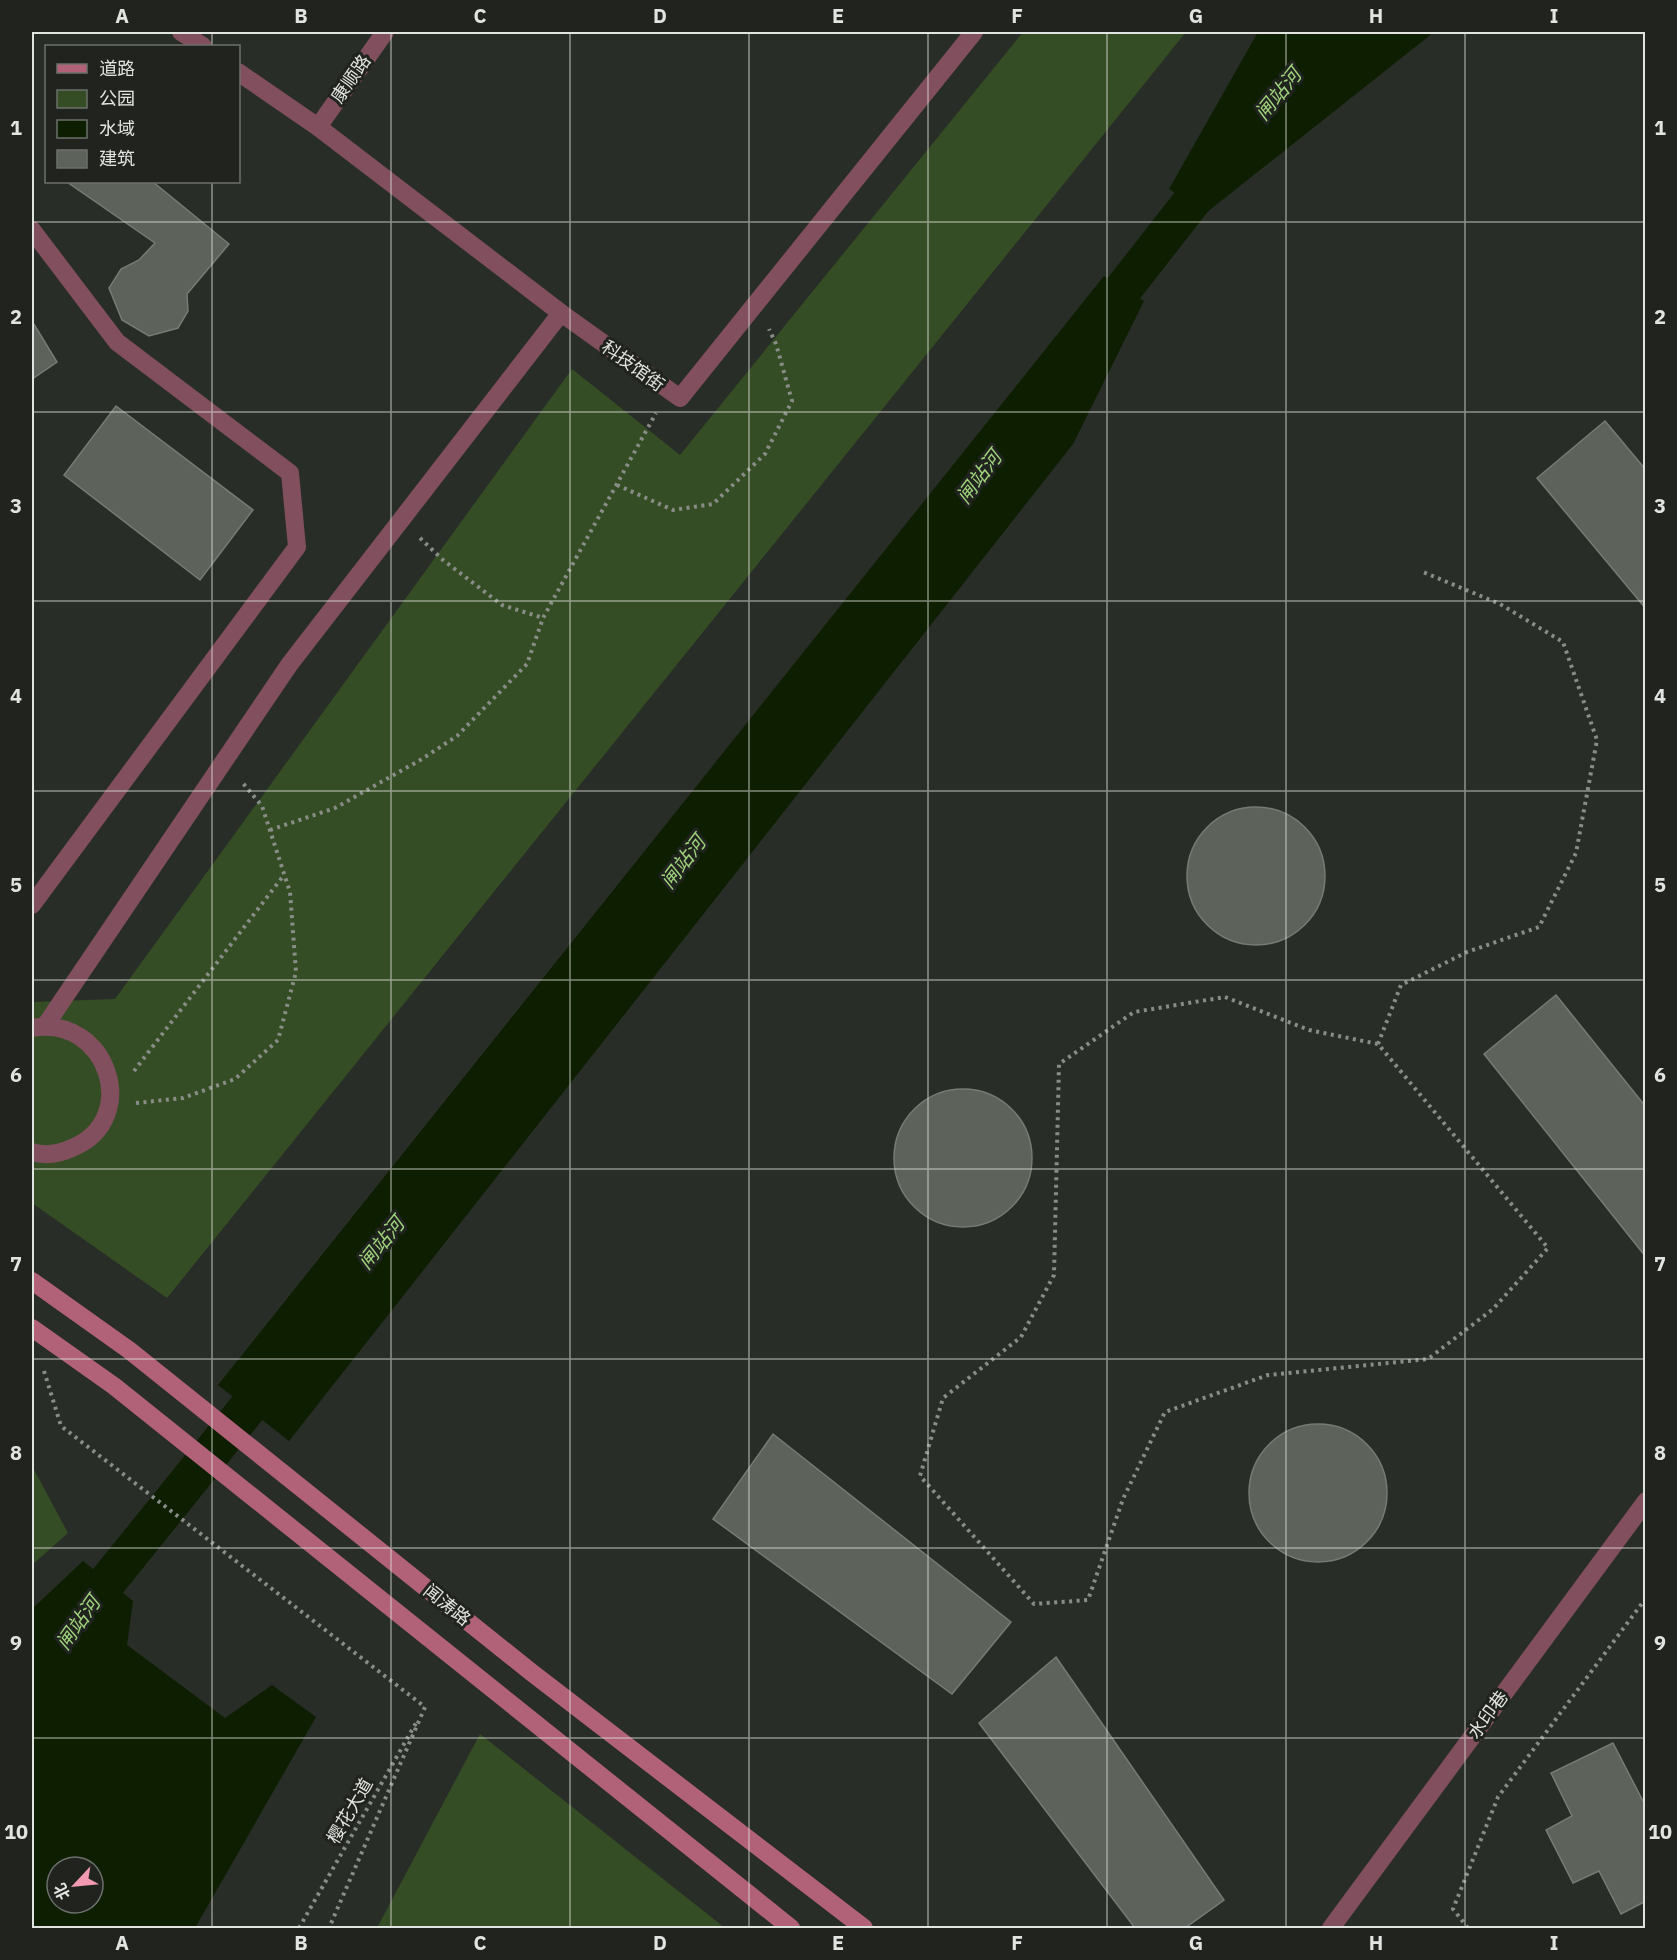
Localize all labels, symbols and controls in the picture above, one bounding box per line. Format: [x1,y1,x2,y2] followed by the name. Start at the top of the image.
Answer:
[115,2,129,29] text: A
[294,2,308,29] text: B
[473,2,487,29] text: C
[653,2,667,29] text: D
[832,2,844,29] text: E
[1011,2,1023,29] text: F
[1189,2,1203,29] text: G
[1369,2,1383,29] text: H
[1550,2,1558,29] text: I
[45,45,240,183] legend
[326,50,375,107] street label: 康顺路
[99,57,135,80] text: 道路
[1248,59,1309,125] water label: 闸站河
[99,87,135,110] text: 公园
[10,114,22,141] text: 1
[1654,114,1666,141] text: 1
[99,117,135,140] text: 水域
[99,147,135,170] text: 建筑
[10,303,22,330] text: 2
[1654,303,1666,330] text: 2
[597,335,669,396] street label: 科技馆街
[950,441,1010,509] water label: 闸站河
[10,492,22,519] text: 3
[1654,492,1666,519] text: 3
[10,682,22,709] text: 4
[1654,682,1666,709] text: 4
[654,826,714,894] water label: 闸站河
[10,871,22,898] text: 5
[1654,871,1666,898] text: 5
[10,1061,22,1088] text: 6
[1654,1061,1666,1088] text: 6
[351,1208,412,1274] water label: 闸站河
[10,1250,22,1277] text: 7
[1654,1250,1666,1277] text: 7
[10,1439,22,1466] text: 8
[1654,1439,1666,1466] text: 8
[419,1579,476,1631] street label: 闻涛路
[49,1587,108,1655] water label: 闸站河
[10,1629,22,1656] text: 9
[1654,1629,1666,1656] text: 9
[1462,1686,1513,1743] street label: 水印巷
[322,1774,378,1848] street label: 樱花大道
[4,1818,28,1845] text: 10
[1648,1818,1672,1845] text: 10
[45,1855,105,1915] north arrow
[49,1880,74,1903] text: 北
[115,1929,129,1956] text: A
[294,1929,308,1956] text: B
[473,1929,487,1956] text: C
[653,1929,667,1956] text: D
[832,1929,844,1956] text: E
[1011,1929,1023,1956] text: F
[1189,1929,1203,1956] text: G
[1369,1929,1383,1956] text: H
[1550,1929,1558,1956] text: I

